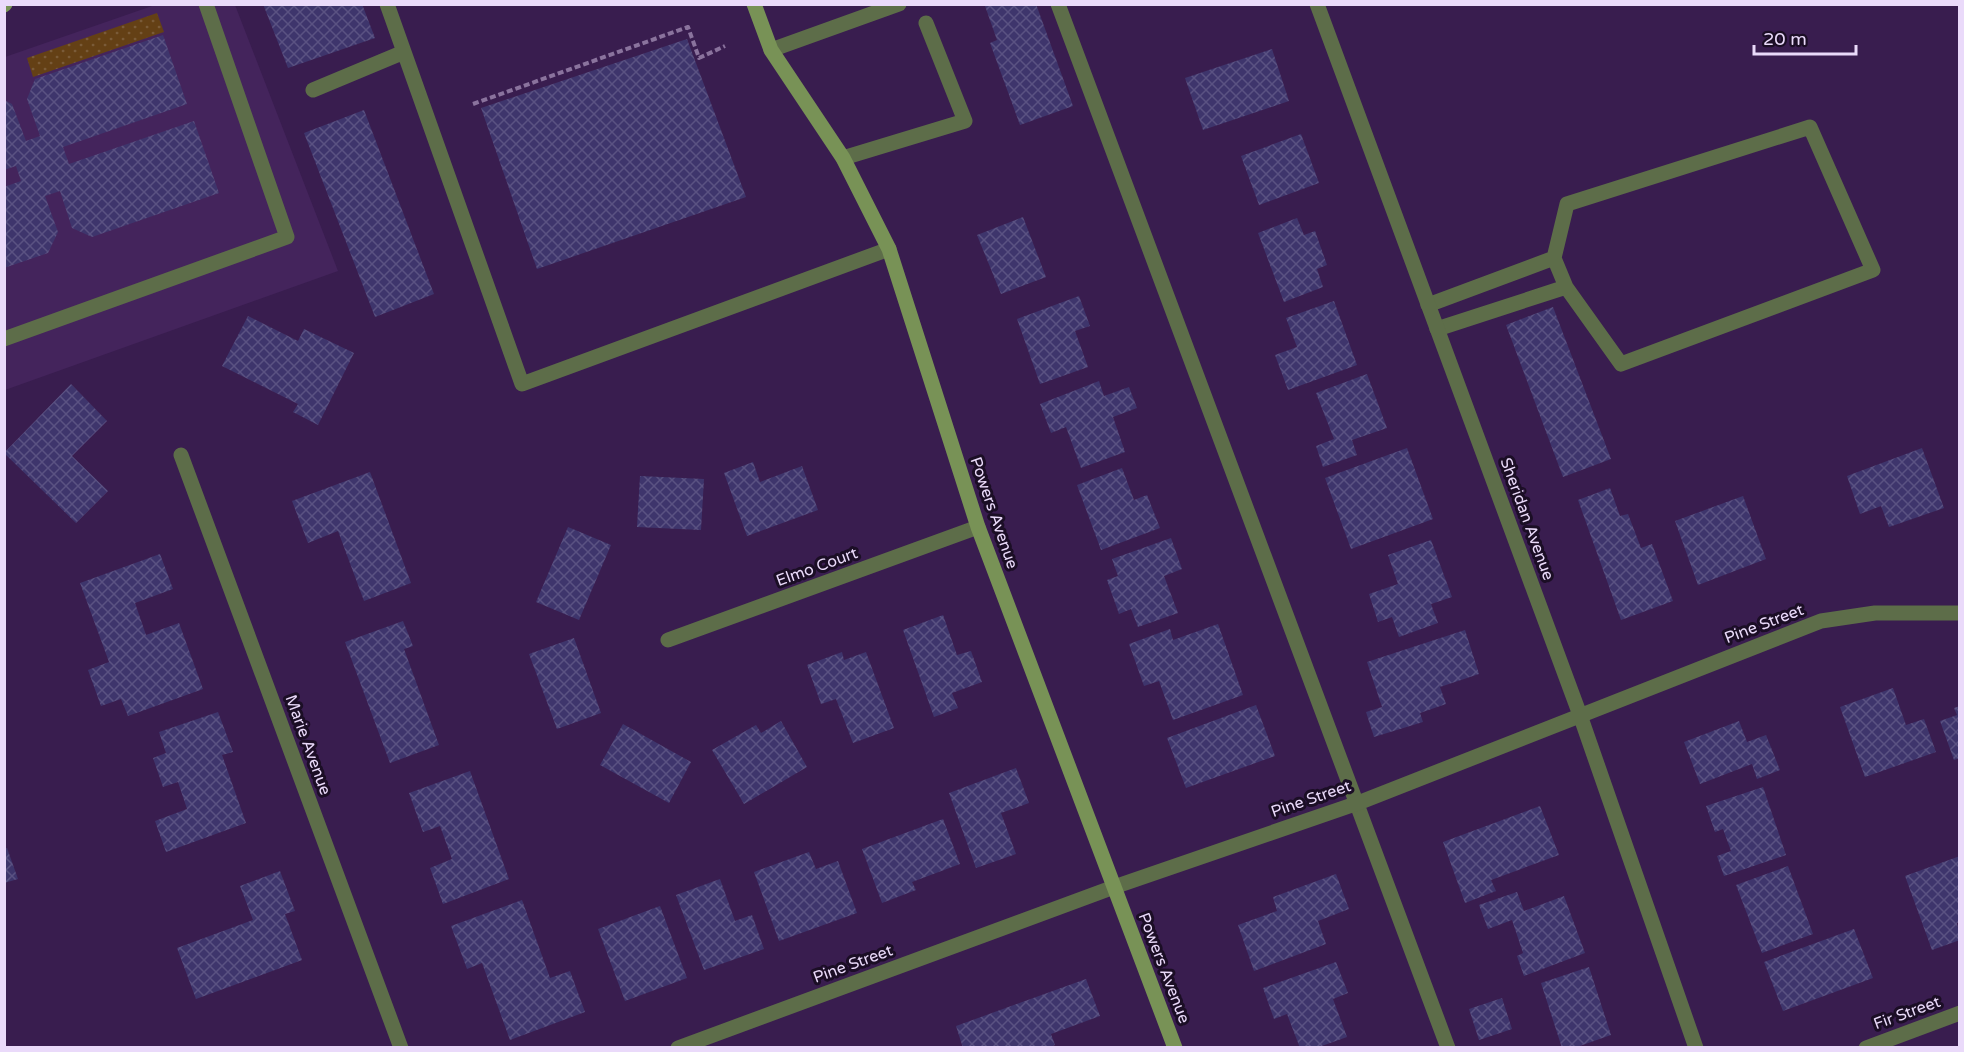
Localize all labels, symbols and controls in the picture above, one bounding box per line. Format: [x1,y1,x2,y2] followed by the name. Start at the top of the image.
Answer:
[1754,18,1856,56] scale bar
[1763,28,1807,50] text: 20 m
[965,454,1023,572] street label: Powers Avenue
[1496,455,1558,583] street label: Sheridan Avenue
[773,543,861,591] street label: Elmo Court
[1722,600,1806,648] street label: Pine Street
[281,692,335,798] street label: Marie Avenue
[1268,776,1354,822] street label: Pine Street
[1134,910,1194,1026] street label: Powers Avenue
[810,940,896,988] street label: Pine Street
[1871,992,1943,1034] street label: Fir Street

